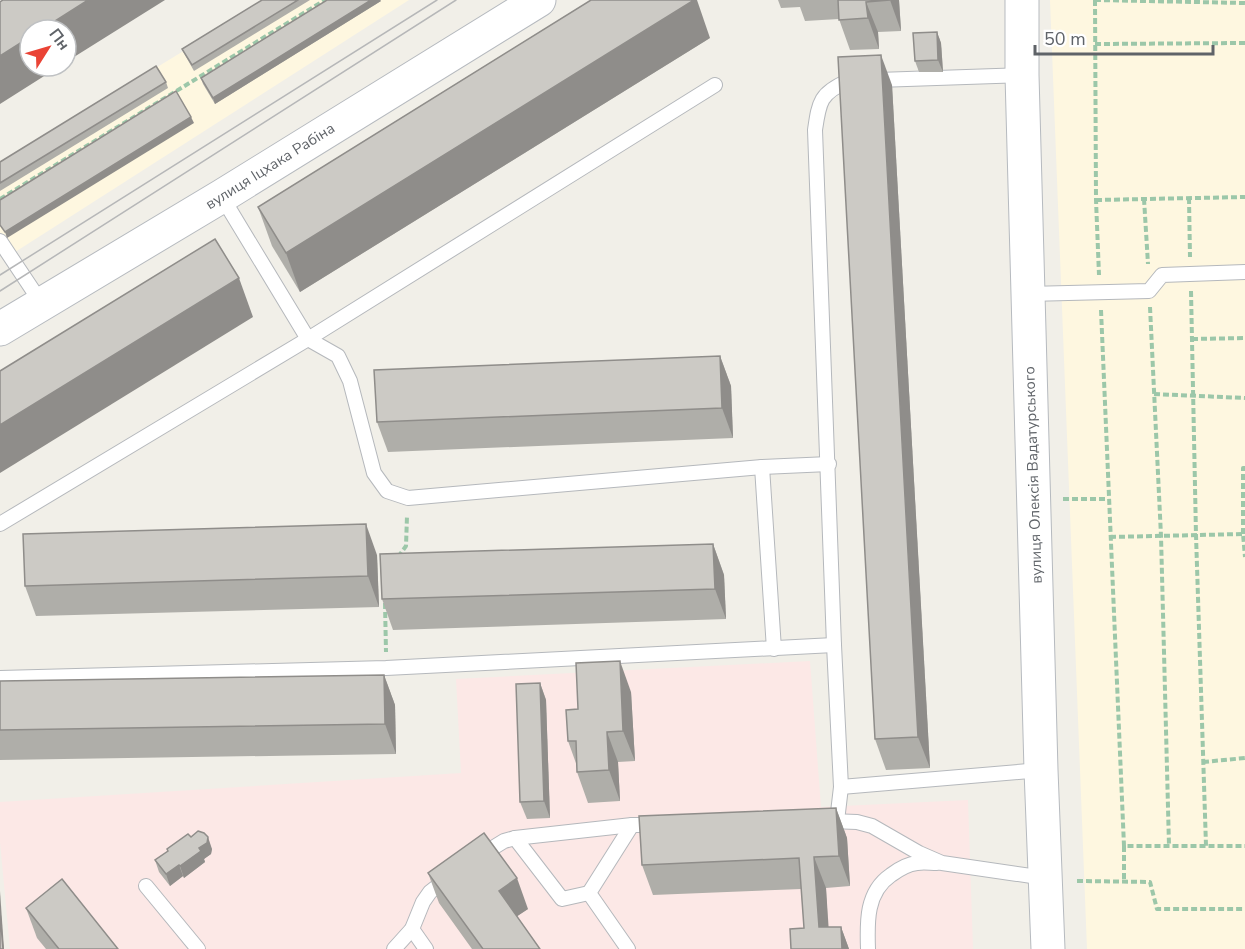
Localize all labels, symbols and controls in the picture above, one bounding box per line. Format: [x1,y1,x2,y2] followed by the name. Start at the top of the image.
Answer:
[18,18,78,78] north arrow
[1035,18,1214,56] scale bar
[44,24,75,55] text: Пн
[1044,27,1086,51] text: 50 m
[202,118,338,214] street label: вулиця Іцхака Рабіна
[1019,366,1047,584] street label: вулиця Олексія Вадатурського

